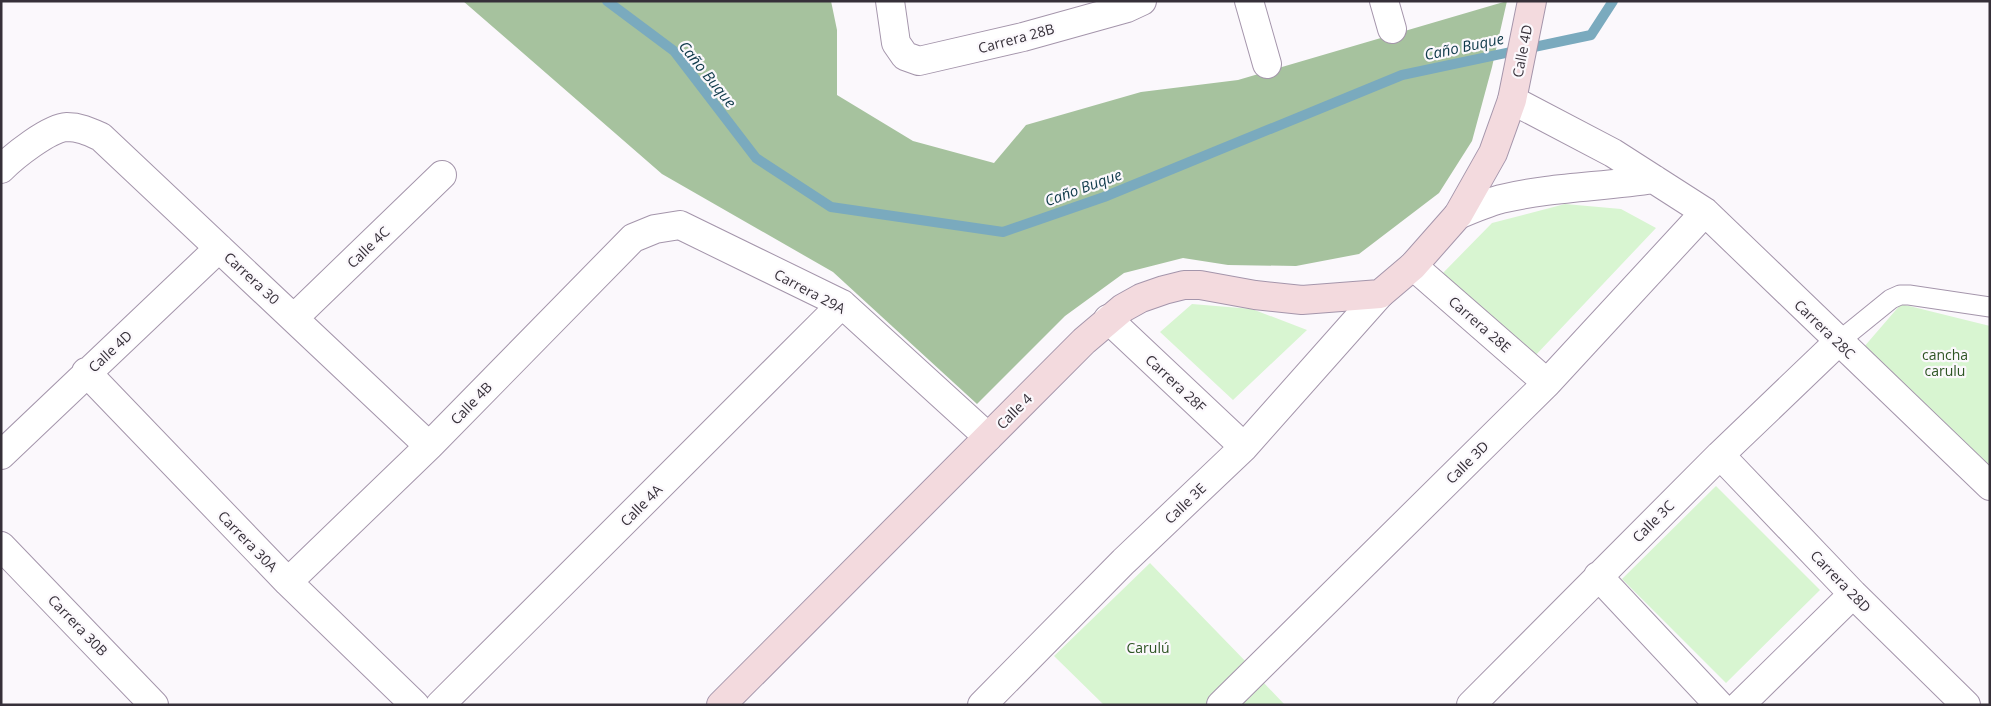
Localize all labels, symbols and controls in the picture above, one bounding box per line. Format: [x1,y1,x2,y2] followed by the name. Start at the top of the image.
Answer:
[976,19,1056,57] street label: Carrera 28B
[1508,23,1536,79] street label: Calle 4D
[1422,28,1506,64] water label: Caño Buque
[675,36,741,112] water label: Caño Buque
[1042,164,1125,210] water label: Caño Buque
[343,222,393,272] street label: Calle 4C
[220,248,284,308] street label: Carrera 30
[771,264,849,318] street label: Carrera 29A
[1445,292,1515,356] street label: Carrera 28E
[1790,295,1860,363] street label: Carrera 28C
[84,326,136,376] street label: Calle 4D
[1922,345,1968,380] park label: cancha carulu
[1142,350,1210,416] street label: Carrera 28F
[446,378,496,428] street label: Calle 4B
[992,389,1036,433] street label: Calle 4
[1441,436,1493,488] street label: Calle 3D
[1160,478,1210,528] street label: Calle 3E
[616,480,666,530] street label: Calle 4A
[1628,496,1678,546] street label: Calle 3C
[214,506,282,576] street label: Carrera 30A
[1807,546,1875,616] street label: Carrera 28D
[44,590,112,660] street label: Carrera 30B
[1126,638,1170,657] park label: Carulú

